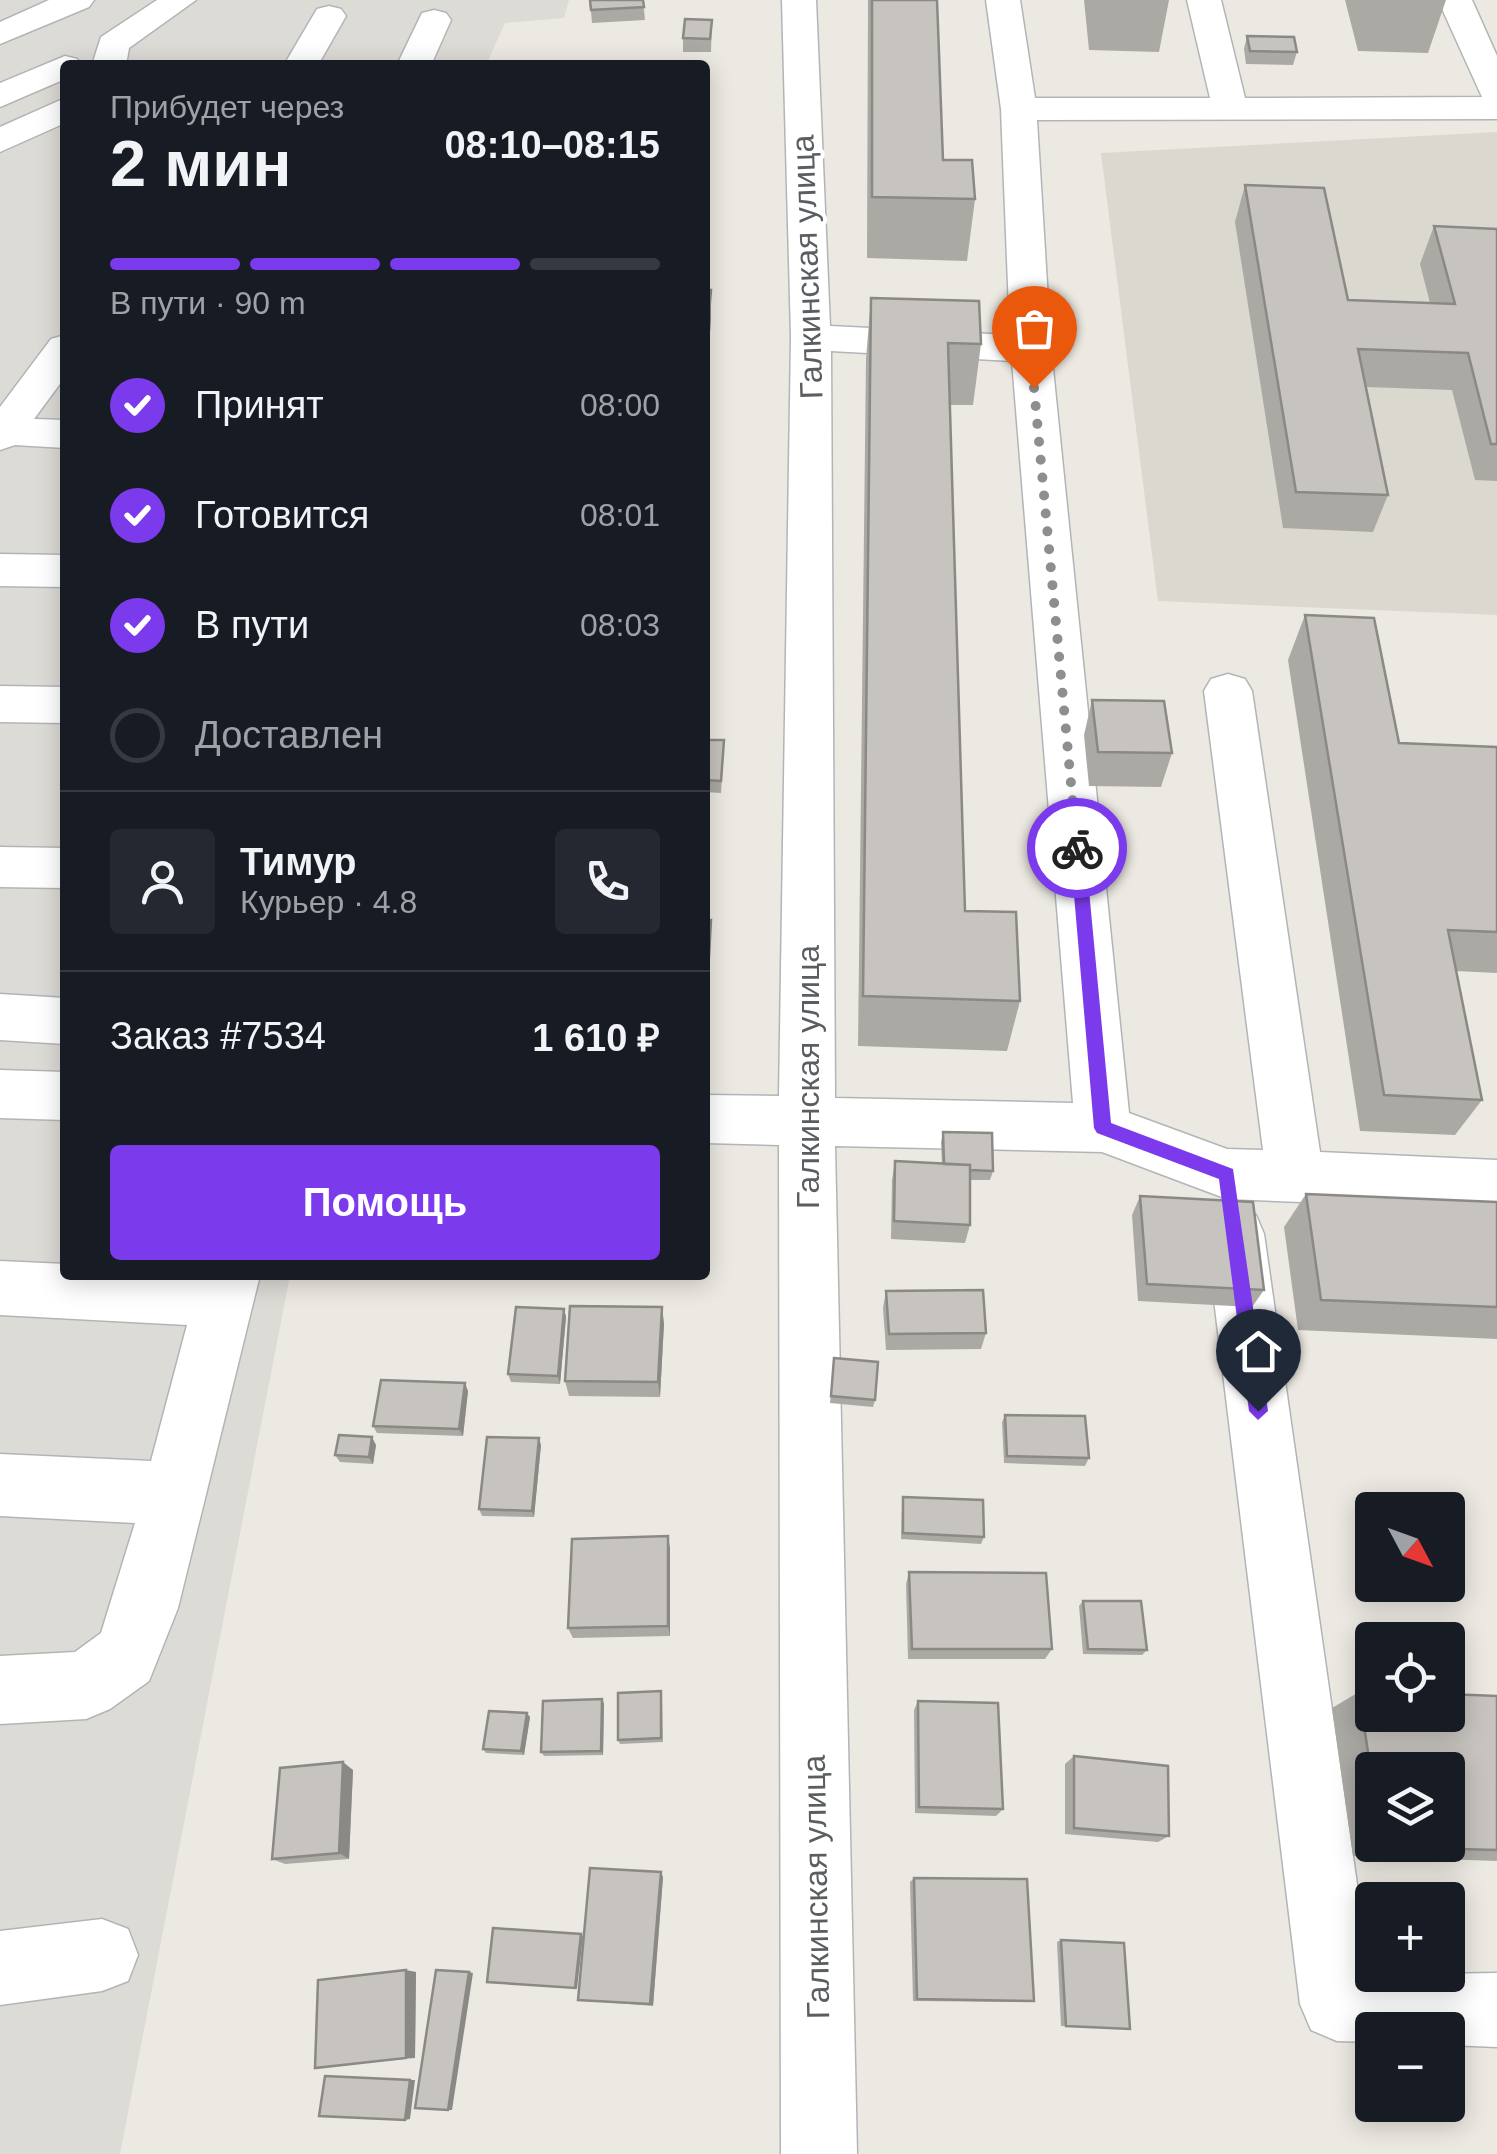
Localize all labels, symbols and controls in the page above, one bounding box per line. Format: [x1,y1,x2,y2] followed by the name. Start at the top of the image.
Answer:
[110,89,344,125] text: Прибудет через
[444,124,660,166] text: 08:10–08:15
[110,127,292,200] text: 2 мин
[784,134,830,400] street label: Галкинская улица
[110,285,306,321] text: В пути · 90 m
[992,286,1077,389] pin
[1007,301,1062,356] icon: bag
[110,378,165,433] icon: check
[195,384,324,426] text: Принят
[580,387,660,423] text: 08:00
[110,488,165,543] icon: check
[195,494,369,536] text: Готовится
[580,497,660,533] text: 08:01
[110,598,165,653] icon: check
[195,604,309,646] text: В пути
[580,607,660,643] text: 08:03
[195,714,383,756] text: Доставлен
[1027,798,1127,898] courier
[1050,821,1105,876] icon: bike
[110,829,215,934] button: person
[555,829,660,934] button: phone
[240,841,357,883] text: Тимур
[240,884,417,920] text: Курьер · 4.8
[790,945,826,1209] street label: Галкинская улица
[110,1015,326,1057] text: Заказ #7534
[532,1017,660,1059] text: 1 610 ₽
[110,1145,660,1260] button: Помощь
[1216,1309,1301,1412] pin
[1231,1324,1286,1379] icon: home
[1355,1492,1465,1602] north arrow
[1355,1492,1465,2122] map controls
[1355,1622,1465,1732] button: locate
[1355,1752,1465,1862] button: layers
[796,1754,836,2019] street label: Галкинская улица
[1355,1882,1465,1992] button: +
[1355,2012,1465,2122] button: −

